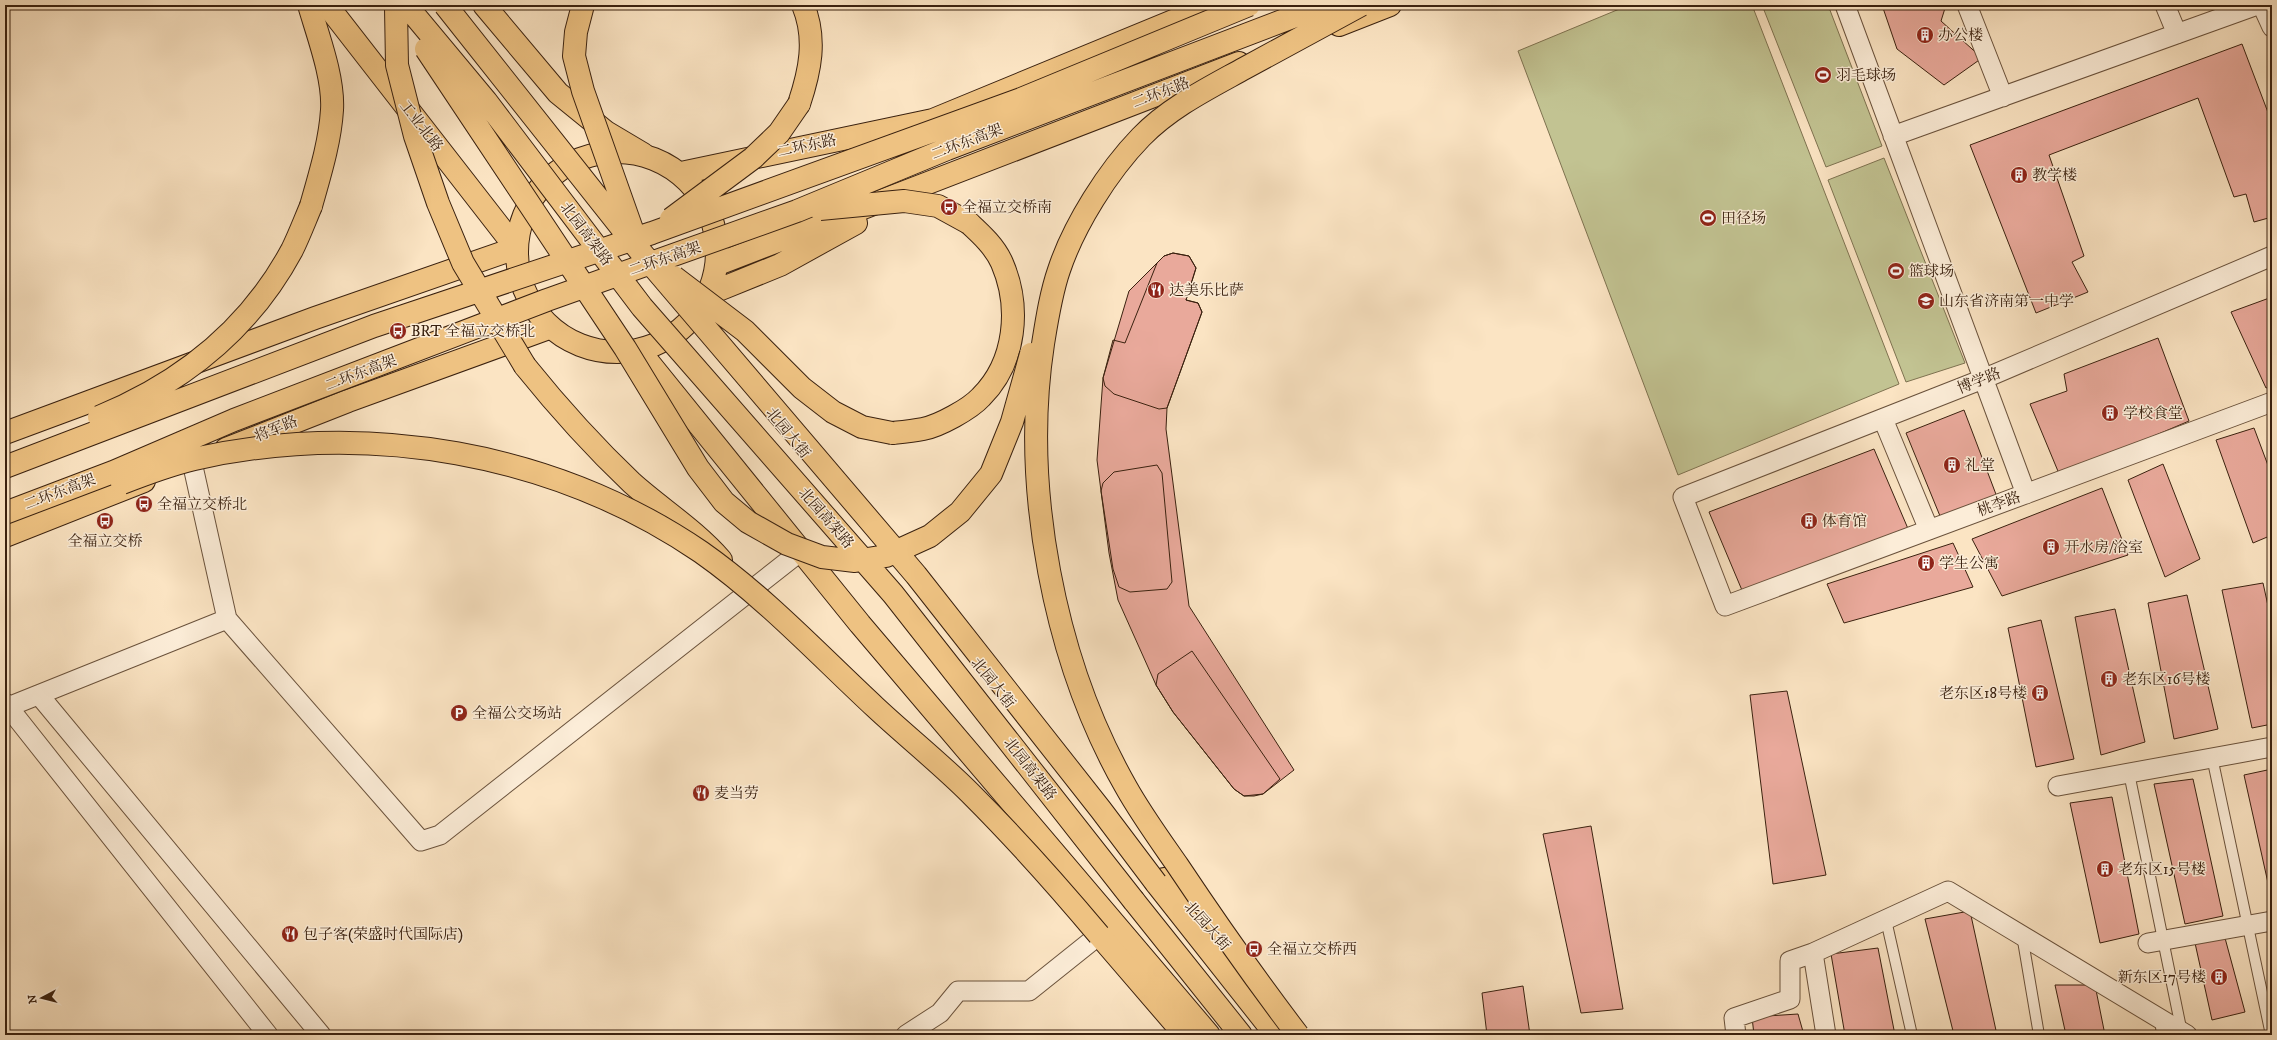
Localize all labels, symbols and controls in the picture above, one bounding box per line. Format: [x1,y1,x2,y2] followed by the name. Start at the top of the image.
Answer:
[1915,25,1935,45] building icon: 办公楼
[1938,26,1983,45] place label: 办公楼
[1813,65,1833,85] sports icon: 羽毛球场
[1836,66,1896,85] place label: 羽毛球场
[1130,73,1192,113] street label: 二环东路
[395,97,447,155] street label: 工业北路
[929,120,1005,164] street label: 二环东高架
[776,130,838,162] street label: 二环东路
[2009,165,2029,185] building icon: 教学楼
[2032,166,2077,185] place label: 教学楼
[939,197,959,217] bus stop icon: 全福立交桥南
[556,198,616,270] street label: 北园高架路
[962,198,1052,217] place label: 全福立交桥南
[1698,208,1718,228] sports icon: 田径场
[1721,209,1766,228] place label: 田径场
[626,238,704,280] street label: 二环东高架
[1886,261,1906,281] sports icon: 篮球场
[1909,262,1954,281] place label: 篮球场
[1146,280,1166,300] restaurant icon: 达美乐比萨
[1169,281,1244,300] place label: 达美乐比萨
[1916,291,1936,311] school or university icon: 山东省济南第一中学
[1939,292,2074,311] place label: 山东省济南第一中学
[388,321,408,341] bus stop icon: BRT 全福立交桥北
[411,322,535,341] place label: BRT 全福立交桥北
[323,351,399,395] street label: 二环东高架
[1955,364,2003,398] street label: 博学路
[2100,403,2120,423] building icon: 学校食堂
[762,404,814,462] street label: 北园大街
[2123,404,2183,423] place label: 学校食堂
[252,412,300,446] street label: 将军路
[1942,455,1962,475] building icon: 礼堂
[1965,456,1995,475] place label: 礼堂
[22,470,98,514] street label: 二环东高架
[794,483,858,553] street label: 北园高架路
[1975,487,2023,521] street label: 桃李路
[134,494,154,514] bus stop icon: 全福立交桥北
[157,495,247,514] place label: 全福立交桥北
[95,511,115,531] bus stop icon: 全福立交桥
[1799,511,1819,531] building icon: 体育馆
[1822,512,1867,531] place label: 体育馆
[67,532,143,551] place label: 全福立交桥
[2041,537,2061,557] building icon: 开水房/浴室
[2064,538,2143,557] place label: 开水房/浴室
[1916,553,1936,573] building icon: 学生公寓
[1939,554,1999,573] place label: 学生公寓
[967,654,1019,712] street label: 北园大街
[2099,669,2119,689] building icon: 老东区16号楼
[2122,670,2210,689] place label: 老东区16号楼
[2030,683,2050,703] building icon: 老东区18号楼
[1939,684,2027,703] place label: 老东区18号楼
[449,703,469,723] parking icon: 全福公交场站
[472,704,562,723] place label: 全福公交场站
[999,734,1061,804] street label: 北园高架路
[691,783,711,803] restaurant icon: 麦当劳
[714,784,759,803] place label: 麦当劳
[2095,859,2115,879] building icon: 老东区15号楼
[2118,860,2206,879] place label: 老东区15号楼
[1180,897,1234,955] street label: 北园大街
[280,924,300,944] restaurant icon: 包子客(荣盛时代国际店)
[303,925,463,944] place label: 包子客(荣盛时代国际店)
[1244,939,1264,959] bus stop icon: 全福立交桥西
[1267,940,1357,959] place label: 全福立交桥西
[2209,967,2229,987] building icon: 新东区17号楼
[2118,968,2206,987] place label: 新东区17号楼
[22,978,62,1018] north arrow
[26,994,41,1004] text: N

